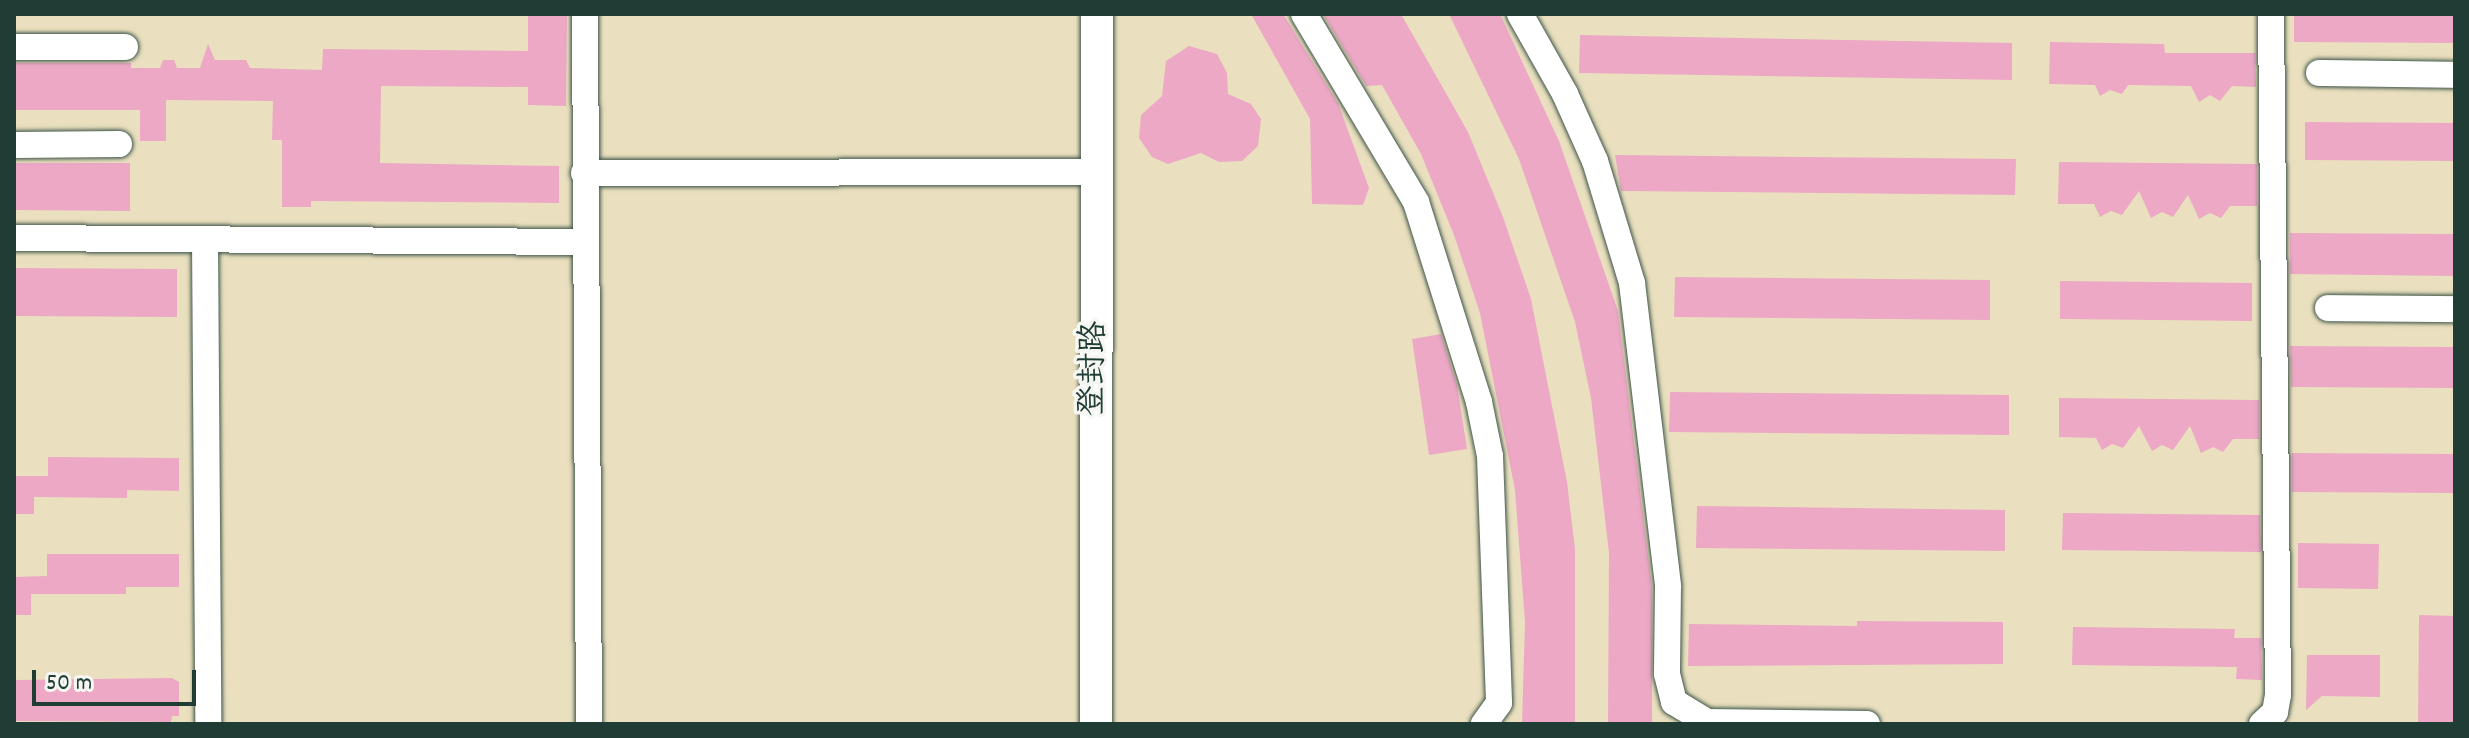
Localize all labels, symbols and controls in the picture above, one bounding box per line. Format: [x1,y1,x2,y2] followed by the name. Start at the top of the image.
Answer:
[1076,321,1116,417] street label: 登封路
[36,654,200,704] scale bar
[46,667,92,701] text: 50 m

